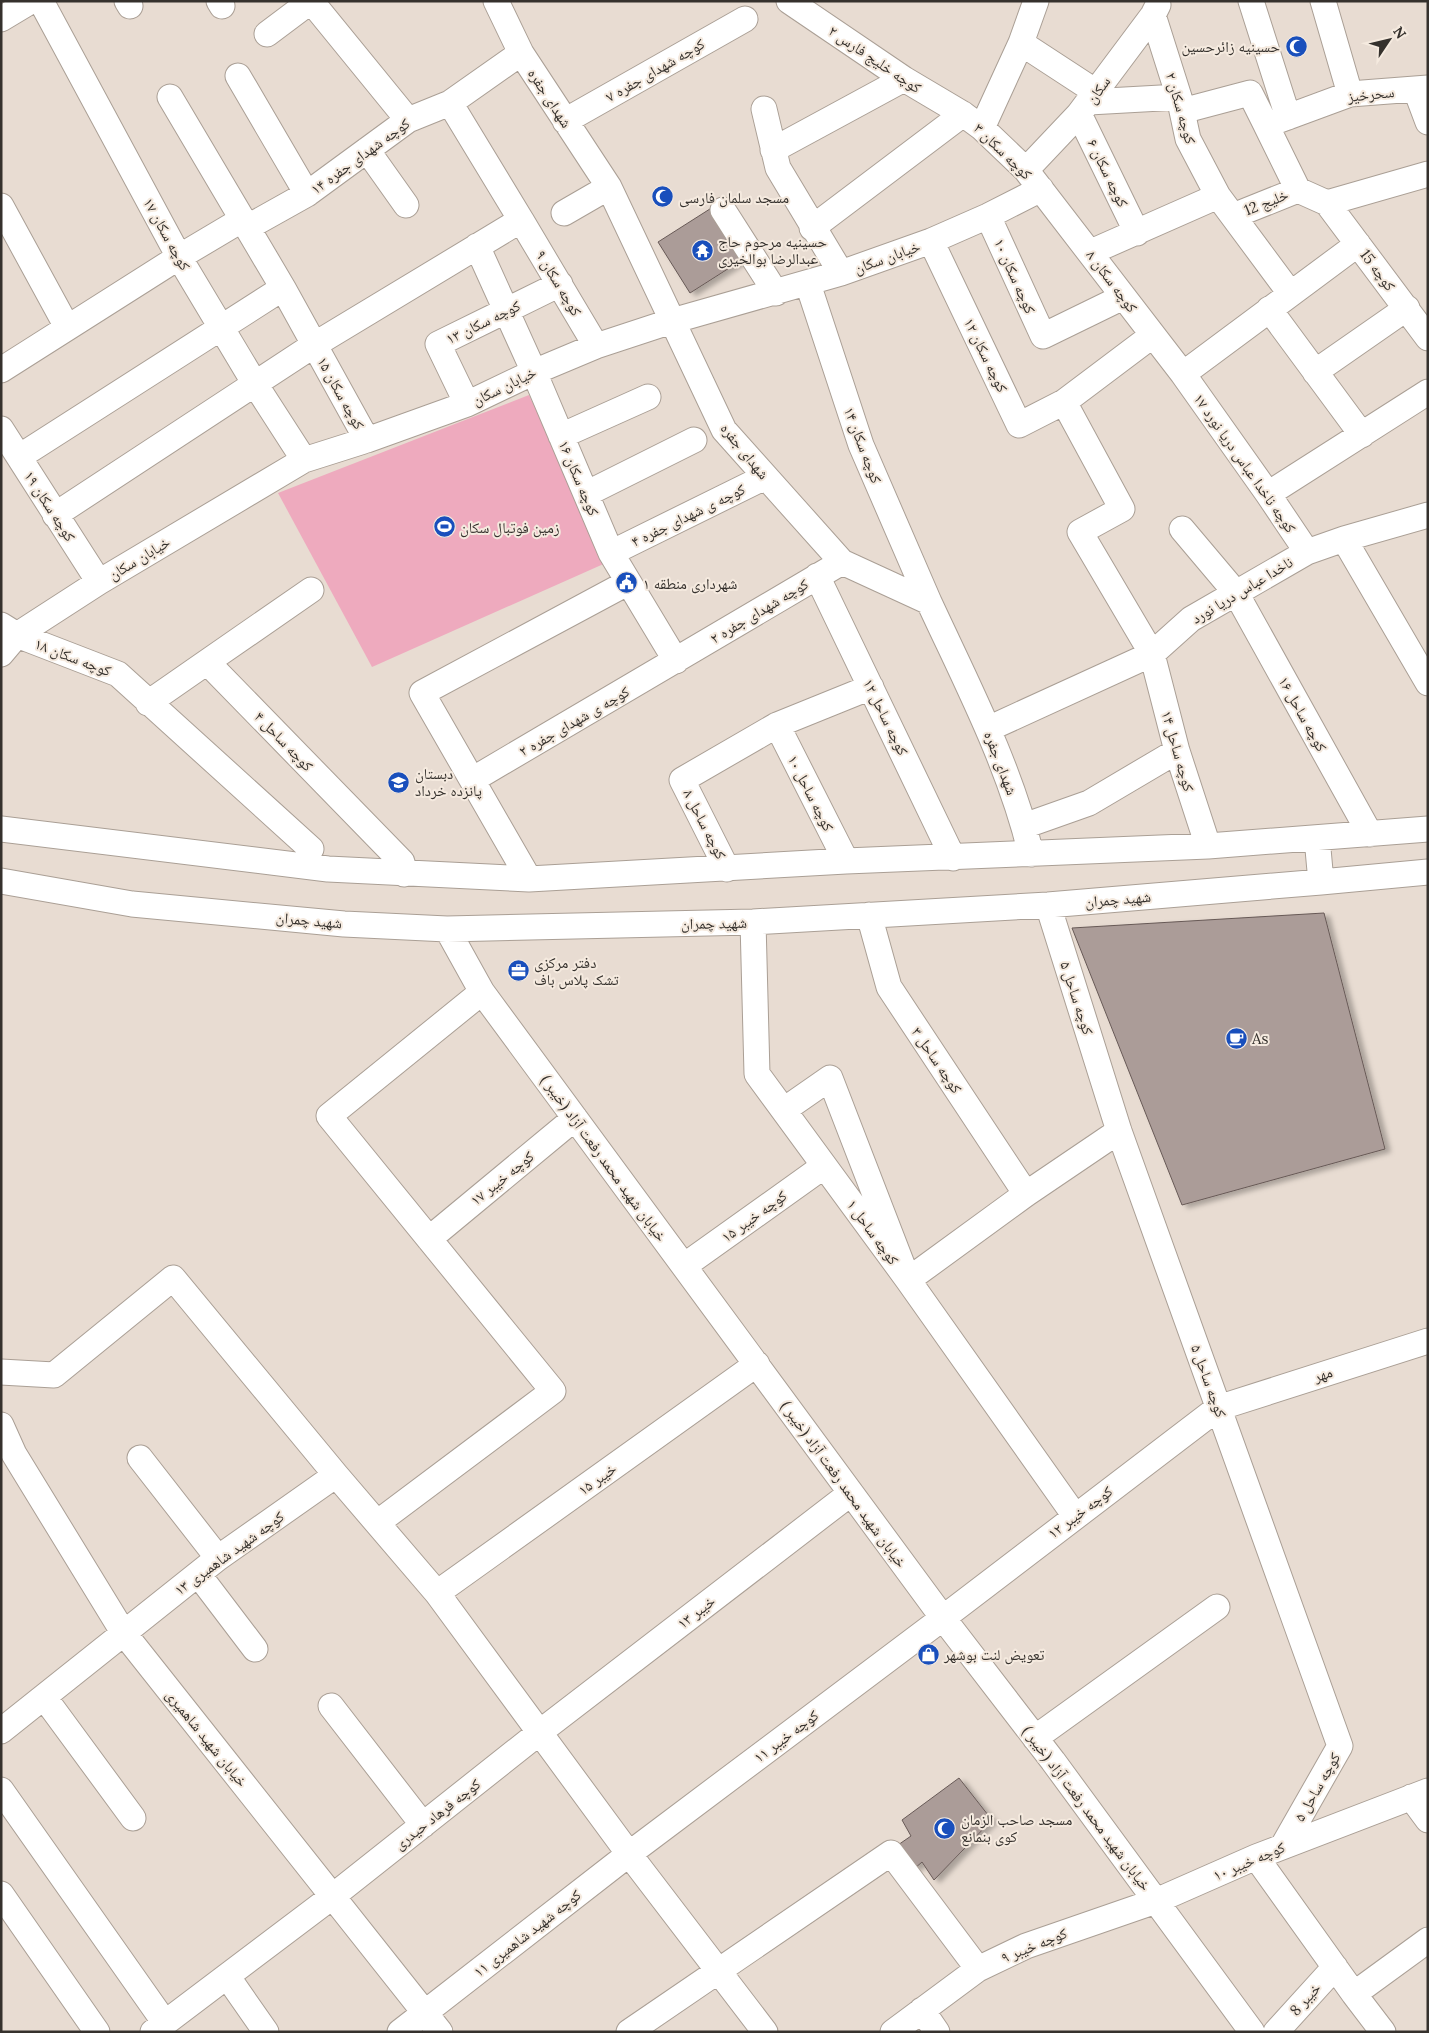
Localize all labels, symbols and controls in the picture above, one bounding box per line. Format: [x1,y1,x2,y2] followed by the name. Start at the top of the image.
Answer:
[1364,15,1414,65] north arrow
[824,21,925,98] street label: کوچه خلیج فارس ۲
[1389,23,1410,42] text: N
[602,34,708,107] street label: کوچه شهدای جفره ۷
[1284,34,1308,58] mosque icon: حسینیه زائرحسین
[1181,37,1280,57] place label: حسینیه زائرحسین
[523,65,576,132] street label: شهدای جفره
[1161,70,1200,146] street label: کوچه سکان ۲
[1082,72,1115,108] street label: سکان
[1346,82,1395,106] street label: سحرخیز
[307,114,414,199] street label: کوچه شهدای جفره ۱۴
[969,119,1036,184] street label: کوچه سکان ۳
[1082,136,1133,211] street label: کوچه سکان ۶
[1241,184,1292,220] street label: خلیج 12
[651,185,675,209] mosque icon: مسجد سلمان فارسی
[679,188,789,208] place label: مسجد سلمان فارسی
[138,194,195,274] street label: کوچه سکان ۱۷
[718,232,827,269] place label: حسینیه مرحوم حاج عبدالرضا بوالخیری
[989,235,1040,317] street label: کوچه سکان ۱۰
[851,236,923,279] street label: خیابان سکان
[690,238,714,262] temple icon: حسینیه مرحوم حاج عبدالرضا بوالخیری
[1356,245,1400,295] street label: کوچه 15
[1081,246,1142,317] street label: کوچه سکان ۸
[531,247,586,320] street label: کوچه سکان ۹
[443,296,524,349] street label: کوچه سکان ۱۳
[959,315,1012,396] street label: کوچه سکان ۱۲
[312,353,369,433] street label: کوچه سکان ۱۵
[469,362,540,411] street label: خیابان سکان
[1189,390,1300,537] street label: کوچه ناخدا عباس دریا نورد ۱۷
[839,404,886,486] street label: کوچه سکان ۱۴
[716,419,774,484] street label: شهدای جفره
[554,437,603,519] street label: کوچه سکان ۱۶
[19,467,80,545] street label: کوچه سکان ۱۹
[628,479,749,552] street label: کوچه ی شهدای جفره ۴
[432,515,456,539] sports icon: زمین فوتبال سکان
[460,518,560,538] place label: زمین فوتبال سکان
[105,532,174,585] street label: خیابان سکان
[1188,552,1297,629] street label: ناخدا عباس دریا نورد
[615,571,639,595] public building icon: شهرداری منطقه ١
[643,574,737,594] place label: شهرداری منطقه ١
[706,574,812,649] street label: کوچه شهدای جفره ۲
[32,634,114,681] street label: کوچه سکان ۱۸
[1274,673,1331,755] street label: کوچه ساحل ۱۶
[858,676,913,759] street label: کوچه ساحل ۱۲
[515,682,633,761] street label: کوچه ی شهدای جفره ۲
[250,707,317,776] street label: کوچه ساحل ۴
[1156,708,1199,794] street label: کوچه ساحل ۱۴
[979,728,1022,798] street label: شهدای جفره
[783,752,838,835] street label: کوچه ساحل ۱۰
[415,764,482,800] place label: دبستان پانزده خرداد
[387,770,411,794] school or university icon: دبستان پانزده خرداد
[678,786,731,863] street label: کوچه ساحل ۸
[1084,887,1152,912] street label: شهید چمران
[275,908,343,933] street label: شهید چمران
[681,913,747,934] street label: شهید چمران
[534,953,619,990] place label: دفتر مرکزی تشک پلاس باف
[506,959,530,983] office icon: دفتر مرکزی تشک پلاس باف
[1055,959,1098,1038] street label: کوچه ساحل ۵
[907,1023,966,1097] street label: کوچه ساحل ۳
[1224,1026,1248,1050] cafe icon: As
[1251,1029,1268,1048] place label: As
[536,1071,671,1246] street label: ( خیبر) خیابان شهید محمد رفعت آزاد
[466,1147,538,1209] street label: کوچه خیبر ۱۷
[718,1186,790,1246] street label: کوچه خیبر ۱۵
[842,1196,903,1269] street label: کوچه ساحل ۱
[1186,1342,1231,1420] street label: کوچه ساحل ۵
[1310,1362,1335,1386] street label: مهر
[776,1397,911,1572] street label: ( خیبر) خیابان شهید محمد رفعت آزاد
[574,1458,620,1499] street label: خیبر ۱۵
[1044,1481,1116,1543] street label: کوچه خیبر ۱۲
[170,1507,288,1600] street label: کوچه شهید شاهمیری ۱۳
[673,1591,719,1633] street label: خیبر ۱۳
[916,1642,940,1666] shop icon: تعویض لنت بوشهر
[943,1645,1045,1665] place label: تعویض لنت بوشهر
[161,1686,252,1791] street label: خیابان شهید شاهمیری
[750,1705,822,1767] street label: کوچه خیبر ۱۱
[1018,1722,1156,1895] street label: ( خیبر) خیابان شهید محمد رفعت آزاد
[1290,1749,1345,1825] street label: کوچه ساحل ۵
[390,1774,485,1854] street label: کوچه فرهاد حیدری
[961,1810,1073,1847] place label: مسجد صاحب الزمان کوی بنمانع
[933,1816,957,1840] mosque icon: مسجد صاحب الزمان کوی بنمانع
[1210,1837,1288,1885] street label: کوچه خیبر ۱۰
[469,1885,585,1982] street label: کوچه شهید شاهمیری ۱۱
[998,1923,1070,1967] street label: کوچه خیبر ۹
[1285,1978,1325,2019] street label: خیبر 8

